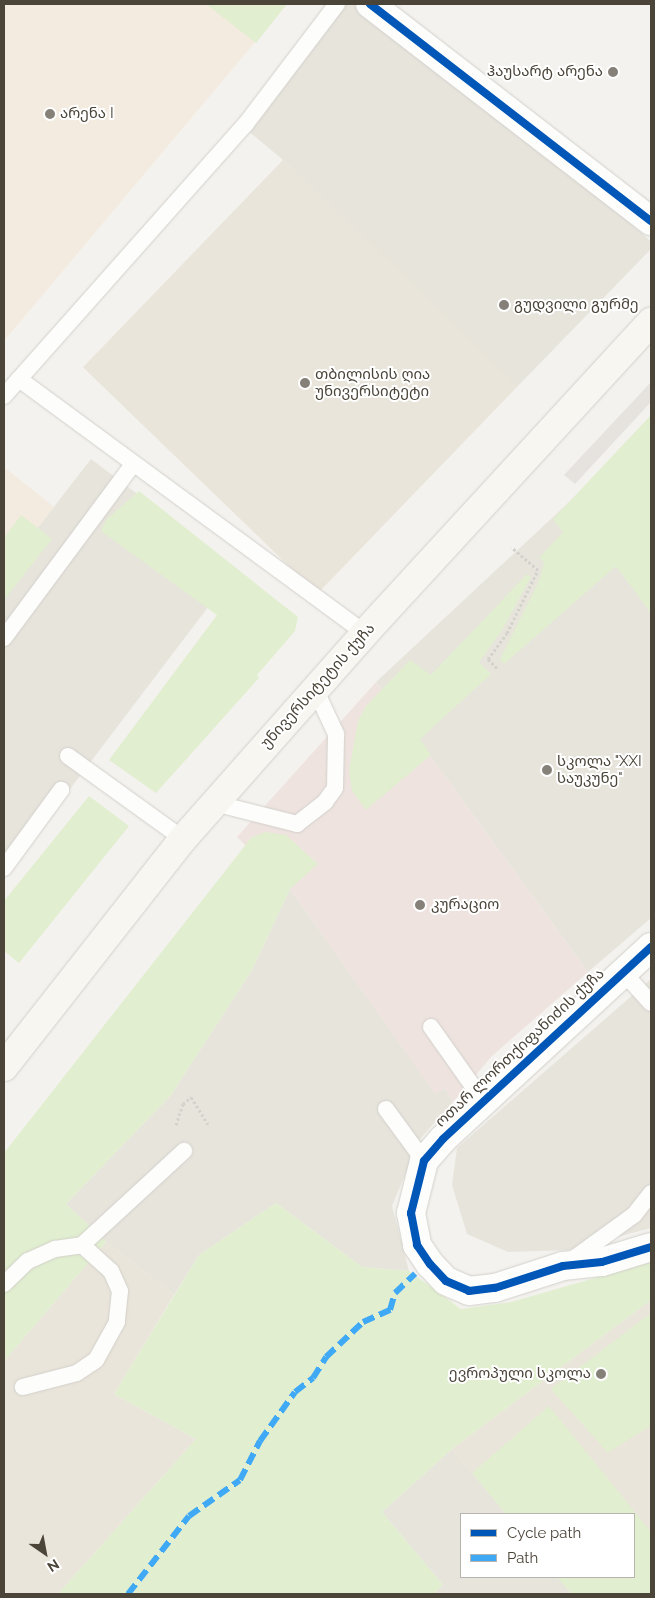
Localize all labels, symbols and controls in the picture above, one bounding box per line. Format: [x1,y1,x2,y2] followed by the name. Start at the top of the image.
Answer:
[487,63,603,81] place label: ჰაუსარტ არენა
[607,66,619,78] marker: ჰაუსარტ არენა
[60,105,114,123] place label: არენა I
[44,108,56,120] marker: არენა I
[514,296,639,314] place label: გუდვილი გურმე
[498,299,510,311] marker: გუდვილი გურმე
[315,365,430,400] place label: თბილისის ღია უნივერსიტეტი
[299,377,311,389] marker: თბილისის ღია უნივერსიტეტი
[257,620,379,752] street label: უნივერსიტეტის ქუჩა
[557,752,642,787] place label: სკოლა "XXI საუკუნე"
[541,764,553,776] marker: სკოლა "XXI საუკუნე"
[431,896,499,914] place label: კურაციო
[413,898,427,912] marker: კურაციო
[432,965,608,1131] street label: ოთარ ლორთქიფანიძის ქუჩა
[449,1365,591,1383] place label: ევროპული სკოლა
[595,1368,607,1380] marker: ევროპული სკოლა
[460,1513,635,1578] legend
[507,1524,581,1542] text: Cycle path
[20,1528,70,1578] north arrow
[507,1549,538,1567] text: Path
[44,1556,62,1575] text: N

